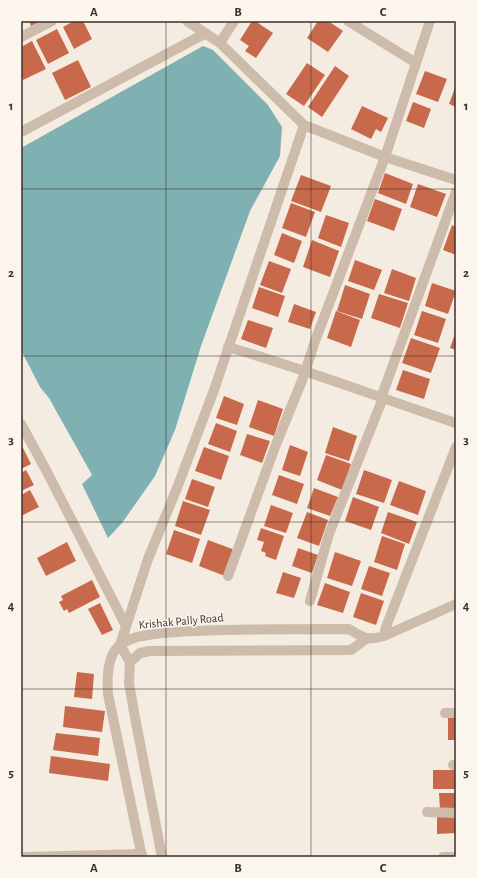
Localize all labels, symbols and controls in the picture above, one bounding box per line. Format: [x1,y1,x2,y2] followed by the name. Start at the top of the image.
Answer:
[90,6,98,19] text: A
[234,6,242,19] text: B
[380,6,387,19] text: C
[9,100,13,113] text: 1
[464,100,468,113] text: 1
[8,267,14,280] text: 2
[463,267,469,280] text: 2
[8,434,14,447] text: 3
[463,434,469,447] text: 3
[8,600,15,613] text: 4
[463,600,470,613] text: 4
[138,611,224,632] street label: Krishak Pally Road
[8,767,14,780] text: 5
[463,767,469,780] text: 5
[90,862,98,875] text: A
[234,862,242,875] text: B
[380,862,387,875] text: C

